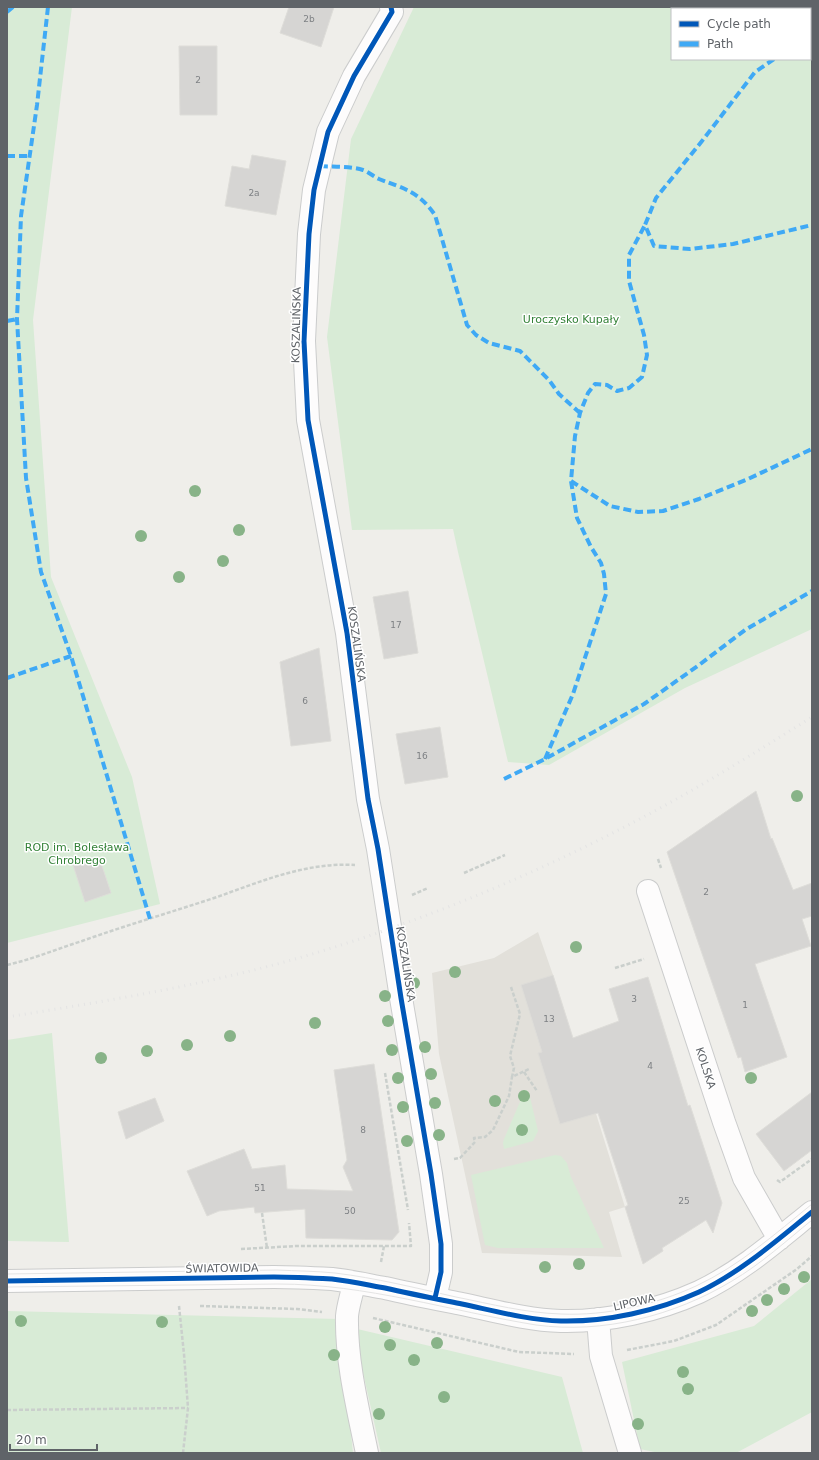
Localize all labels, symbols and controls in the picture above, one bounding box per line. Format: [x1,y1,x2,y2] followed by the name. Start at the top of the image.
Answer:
[671,8,811,60] legend
[303,14,315,24] house number: 2b
[707,17,771,31] text: Cycle path
[707,37,733,51] text: Path
[195,75,201,85] house number: 2
[248,188,260,198] house number: 2a
[289,286,304,363] street label: KOSZALIŃSKA
[523,313,620,326] park label: Uroczysko Kupały
[345,605,368,683] street label: KOSZALIŃSKA
[390,620,402,630] house number: 17
[302,696,308,706] house number: 6
[416,751,428,761] house number: 16
[25,841,129,867] park label: ROD im. Bolesława Chrobrego
[703,887,709,897] house number: 2
[393,925,418,1003] street label: KOSZALIŃSKA
[631,994,637,1004] house number: 3
[742,1000,748,1010] house number: 1
[543,1014,555,1024] house number: 13
[693,1046,718,1091] street label: KOLSKA
[647,1061,653,1071] house number: 4
[360,1125,366,1135] house number: 8
[254,1183,266,1193] house number: 51
[678,1196,690,1206] house number: 25
[344,1206,356,1216] house number: 50
[185,1261,259,1276] street label: ŚWIATOWIDA
[612,1291,657,1314] street label: LIPOWA
[10,1426,97,1452] scale bar
[16,1433,47,1447] text: 20 m

